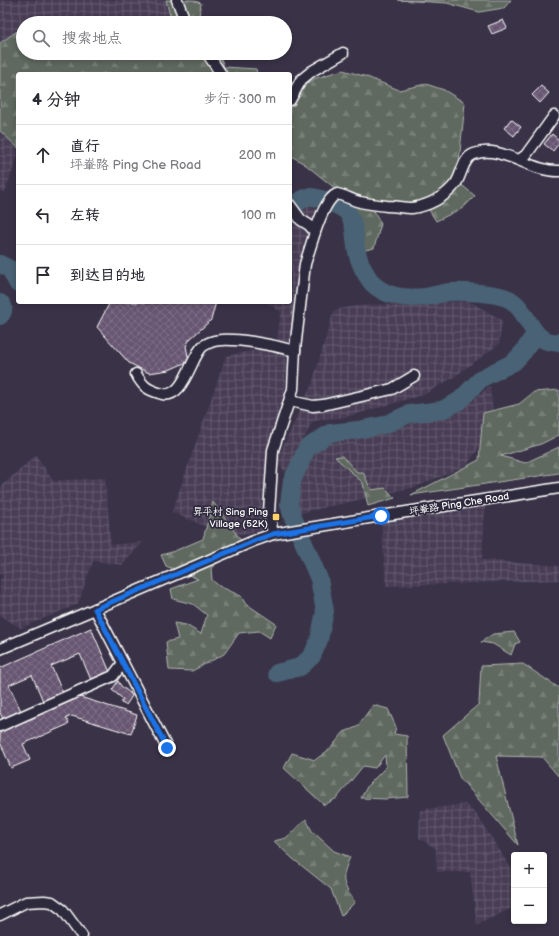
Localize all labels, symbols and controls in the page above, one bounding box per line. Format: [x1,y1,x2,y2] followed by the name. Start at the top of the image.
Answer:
[16,16,292,60] search box
[30,27,52,49] icon: search
[62,29,122,48] text: 搜索地点
[32,90,81,110] text: 4 分钟
[204,91,276,107] text: 步行 · 300 m
[70,137,100,156] text: 直行
[32,144,54,166] icon: ahead
[239,147,276,163] text: 200 m
[70,157,201,173] text: 坪輋路 Ping Che Road
[32,204,54,226] icon: left
[70,206,100,225] text: 左转
[241,207,276,223] text: 100 m
[32,264,54,286] icon: arrive
[70,266,145,285] text: 到达目的地
[408,490,510,518] street label: 坪輋路 Ping Che Road
[193,506,268,530] place label: 昇平村 Sing Ping Village (52K)
[372,507,390,525] route start
[271,512,281,522] marker: 昇平村 Sing Ping Village (52K)
[158,739,176,757] route end
[511,852,547,924] map controls
[511,852,547,888] button: +
[511,888,547,924] button: −

